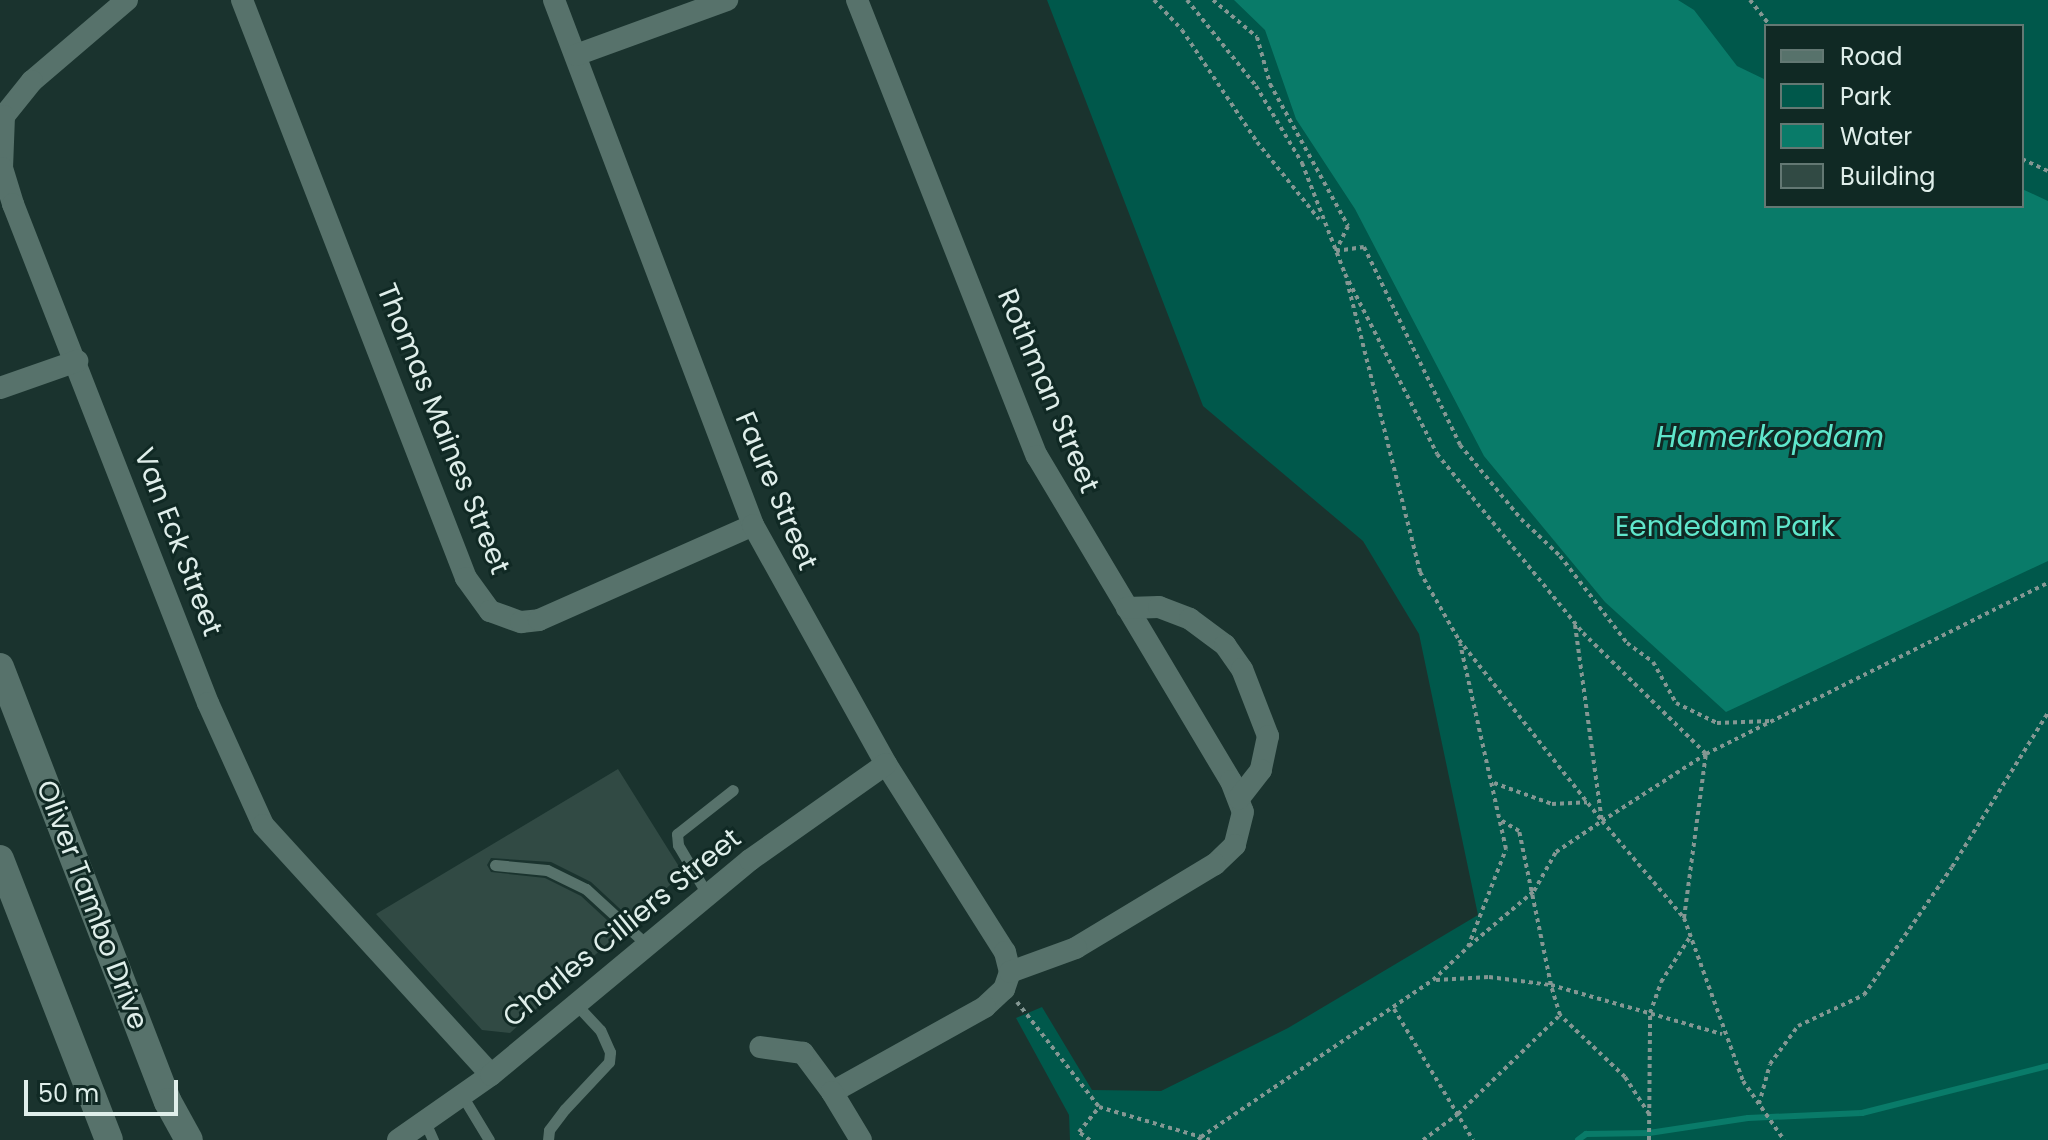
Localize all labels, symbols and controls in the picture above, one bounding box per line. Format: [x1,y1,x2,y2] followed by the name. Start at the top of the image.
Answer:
[1764,24,2024,208] legend
[1840,40,1902,73] text: Road
[1840,80,1891,113] text: Park
[1840,120,1912,153] text: Water
[1840,160,1936,193] text: Building
[369,279,517,579] street label: Thomas Maines Street
[990,284,1106,498] street label: Rothman Street
[728,407,824,575] street label: Faure Street
[1656,419,1884,455] water label: Hamerkopdam
[127,443,229,641] street label: Van Eck Street
[1615,510,1835,544] park label: Eendedam Park
[29,776,155,1034] street label: Oliver Tambo Drive
[496,822,748,1034] street label: Charles Cilliers Street
[28,1064,182,1114] scale bar
[38,1077,99,1110] text: 50 m

